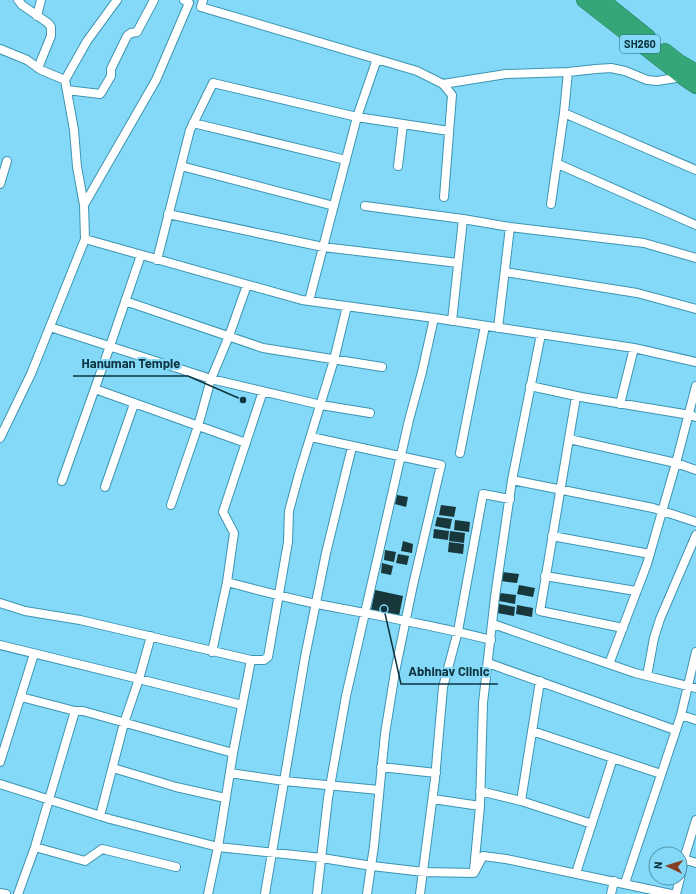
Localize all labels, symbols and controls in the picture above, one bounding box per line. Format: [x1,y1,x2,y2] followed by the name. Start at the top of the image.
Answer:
[620,35,660,53] road number: SH260
[73,351,188,376] callout: Hanuman Temple
[82,355,180,371] text: Hanuman Temple
[401,659,498,684] callout: Abhinav Clinic
[408,663,490,679] text: Abhinav Clinic
[648,846,688,886] north arrow
[651,861,664,869] text: N

